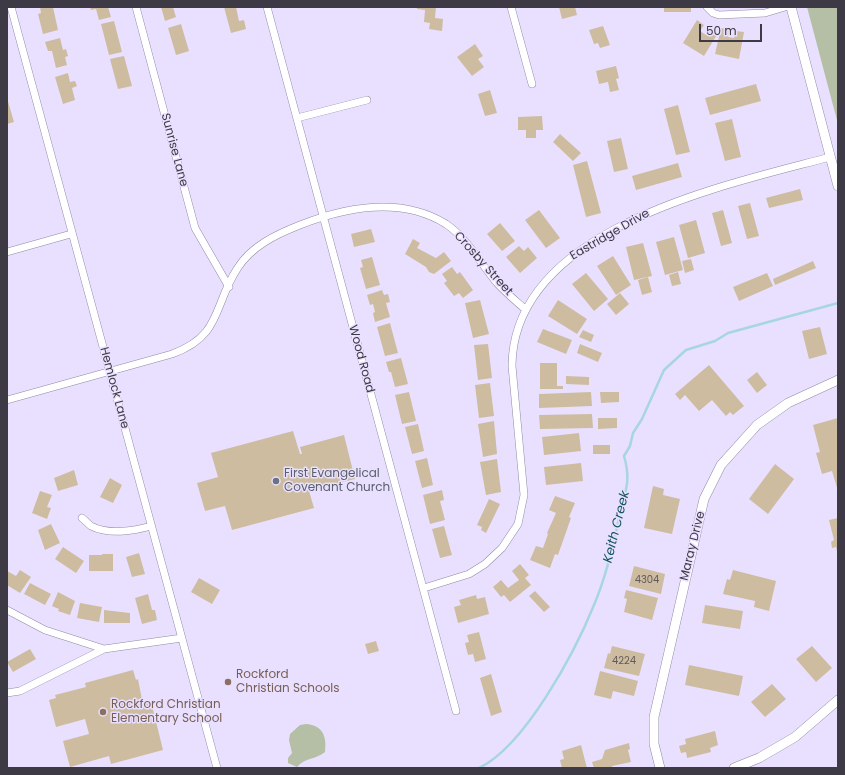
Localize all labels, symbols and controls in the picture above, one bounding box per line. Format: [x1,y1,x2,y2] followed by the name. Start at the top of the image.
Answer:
[701,16,764,42] scale bar
[706,22,737,39] text: 50 m
[157,112,191,188] street label: Sunrise Lane
[568,206,652,264] street label: Eastridge Drive
[451,229,515,299] street label: Crosby Street
[345,324,377,394] street label: Wood Road
[96,346,132,430] street label: Hemlock Lane
[284,467,390,495] place label: First Evangelical Covenant Church
[271,476,281,486] marker: First Evangelical Covenant Church
[601,489,633,565] water label: Keith Creek
[677,510,709,582] street label: Maray Drive
[635,574,659,586] house number: 4304
[612,655,636,667] house number: 4224
[236,668,340,696] place label: Rockford Christian Schools
[223,677,233,687] marker: Rockford Christian Schools
[111,698,222,726] place label: Rockford Christian Elementary School
[98,707,108,717] marker: Rockford Christian Elementary School

